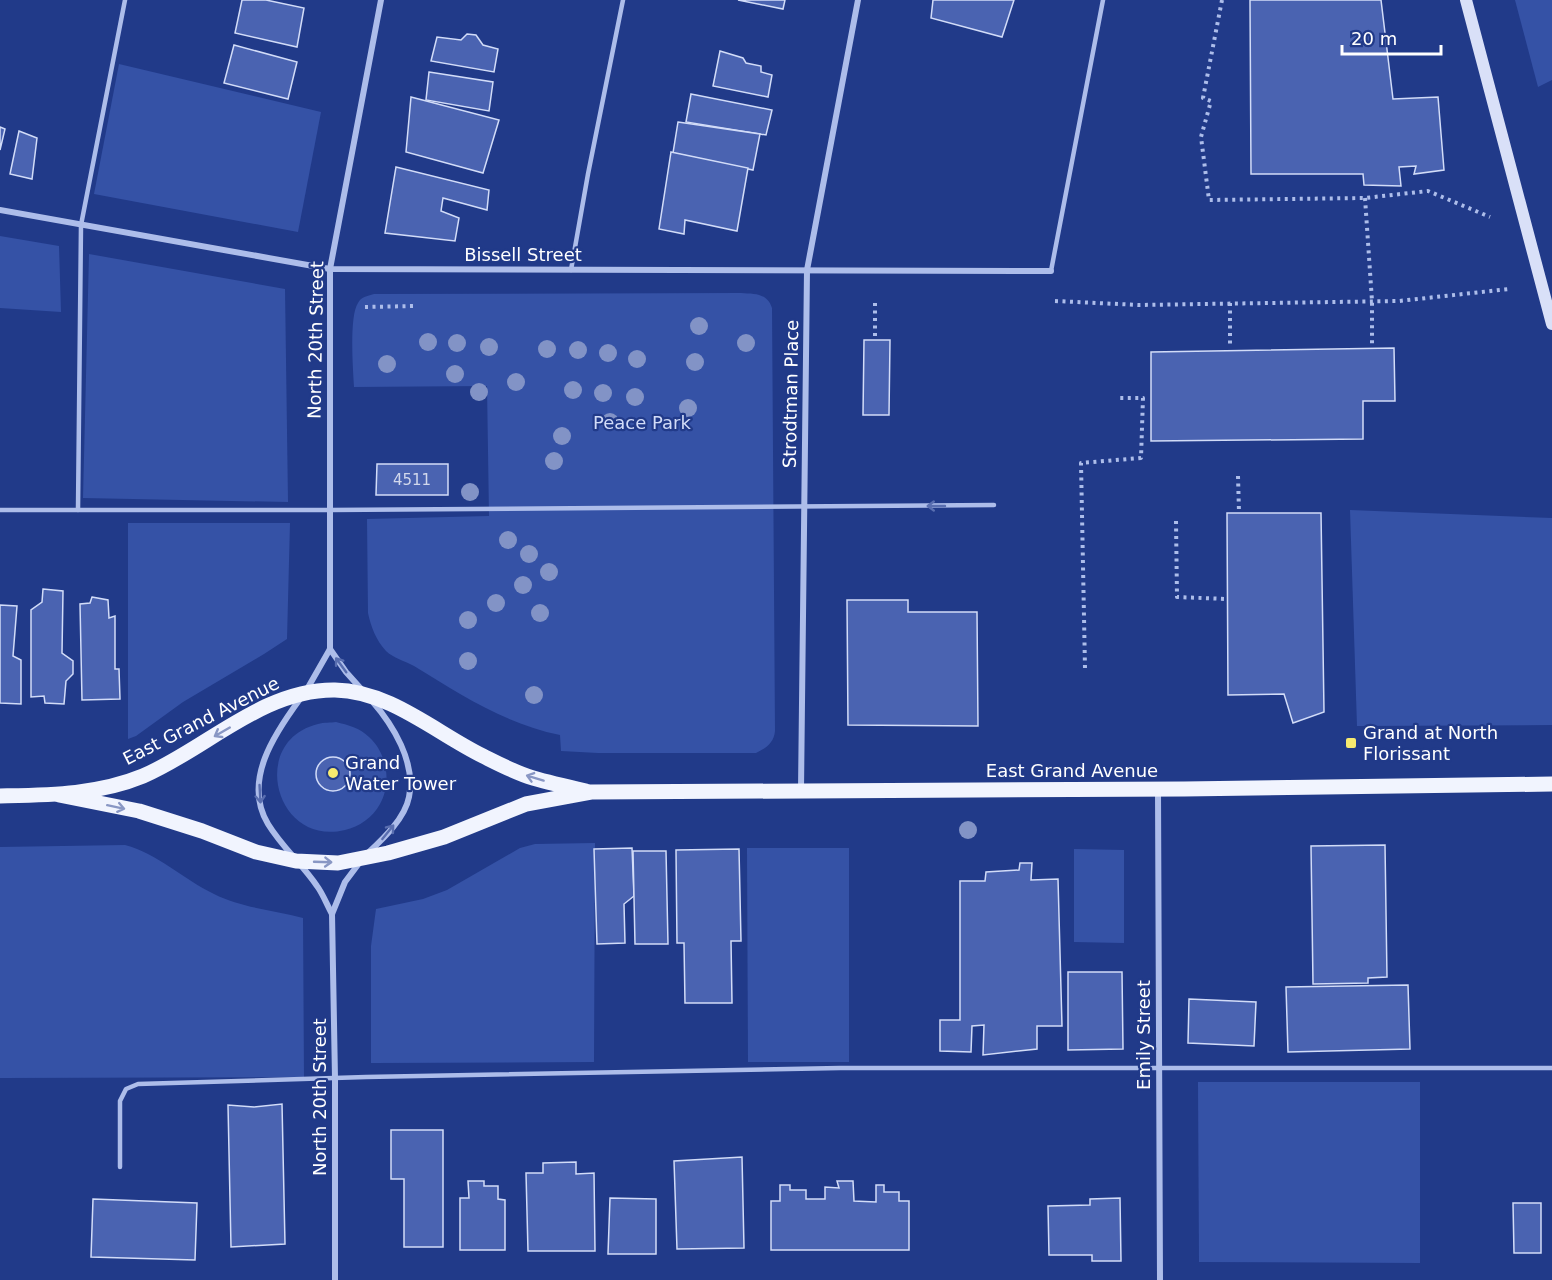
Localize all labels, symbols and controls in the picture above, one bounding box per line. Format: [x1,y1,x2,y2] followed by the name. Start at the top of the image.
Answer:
[1342,18,1441,56] scale bar
[1351,28,1397,49] text: 20 m
[464,244,582,265] street label: Bissell Street
[304,261,327,419] street label: North 20th Street
[779,320,802,468] street label: Strodtman Place
[593,412,692,433] park label: Peace Park
[393,471,431,489] house number: 4511
[926,500,946,512] one-way arrow
[335,658,347,674] one-way arrow
[119,672,282,769] street label: East Grand Avenue
[1363,722,1498,764] place label: Grand at North Florissant
[214,726,231,738] one-way arrow
[1344,736,1358,750] marker: Grand at North Florissant
[345,752,457,794] place label: Grand Water Tower
[986,760,1158,781] street label: East Grand Avenue
[326,766,340,780] marker: Grand Water Tower
[526,772,545,783] one-way arrow
[255,783,266,803] one-way arrow
[106,801,125,813] one-way arrow
[381,824,394,840] one-way arrow
[313,856,333,868] one-way arrow
[1133,980,1154,1090] street label: Emily Street
[309,1018,330,1176] street label: North 20th Street

